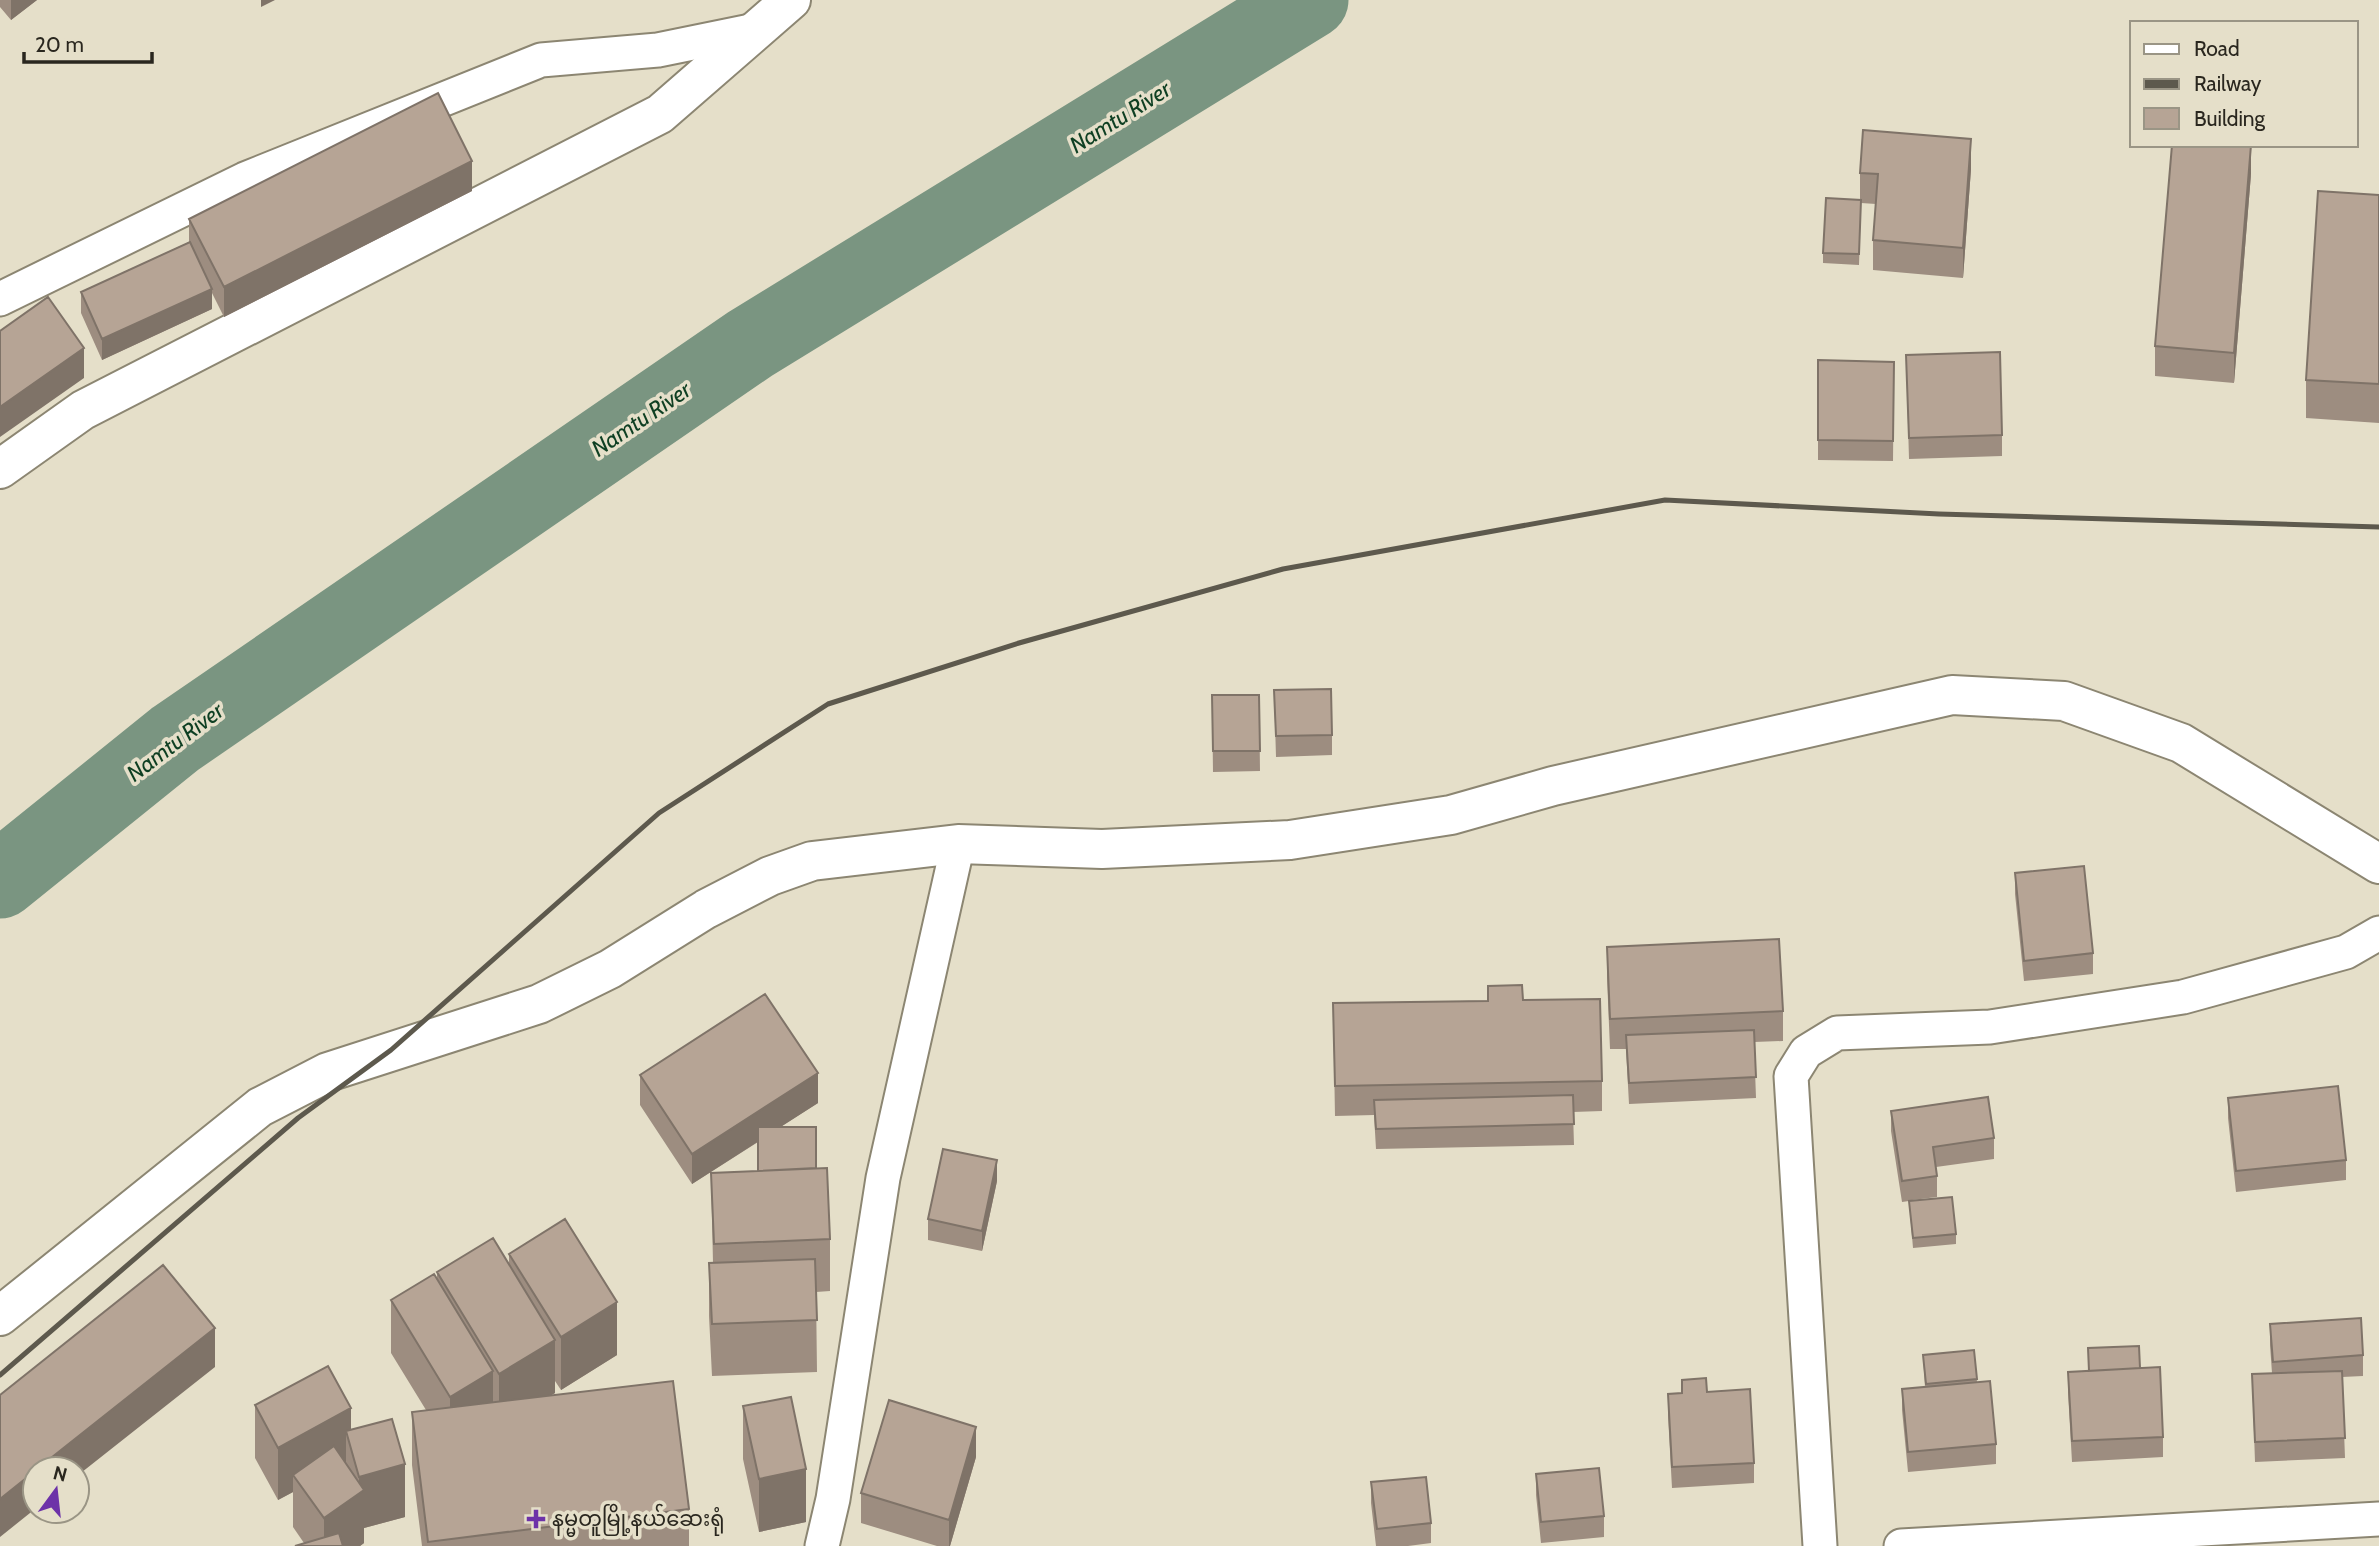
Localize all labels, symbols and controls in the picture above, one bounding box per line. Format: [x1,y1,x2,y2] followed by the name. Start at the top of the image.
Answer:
[24,21,152,65] scale bar
[2130,21,2358,147] legend
[35,32,84,57] text: 20 m
[2194,36,2240,61] text: Road
[2194,71,2262,96] text: Railway
[1064,74,1176,159] water label: Namtu River
[2194,106,2266,131] text: Building
[586,375,697,462] water label: Namtu River
[121,696,230,787] water label: Namtu River
[21,1455,91,1525] north arrow
[51,1461,70,1487] text: N
[552,1503,724,1537] place label: နမ္မတူမြို့နယ်ဆေးရုံ
[526,1509,546,1529] marker: နမ္မတူမြို့နယ်ဆေးရုံ

